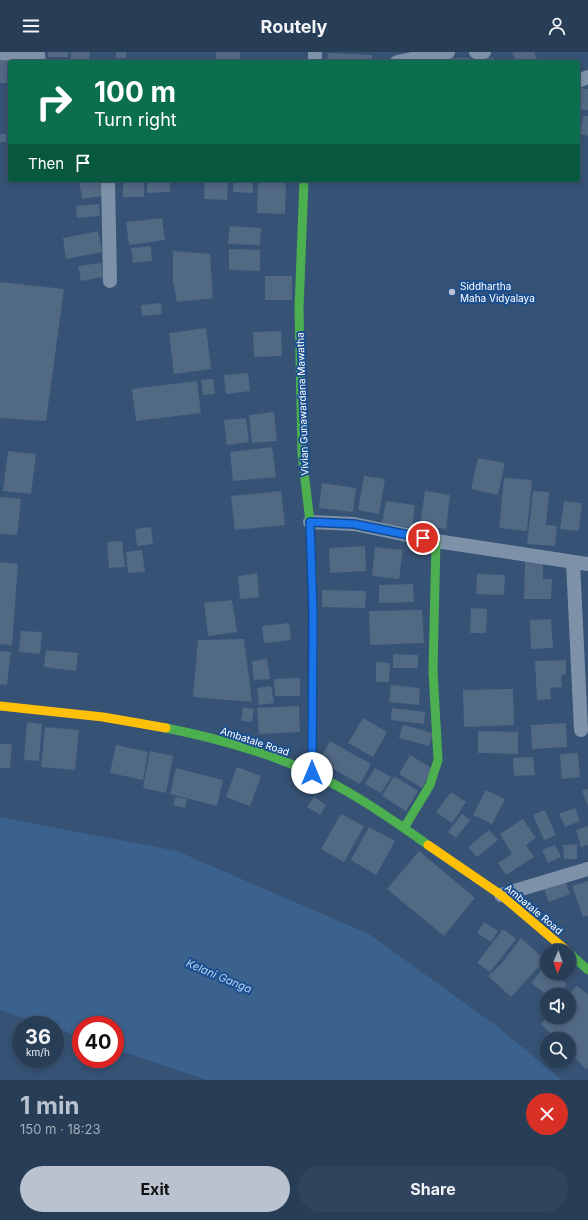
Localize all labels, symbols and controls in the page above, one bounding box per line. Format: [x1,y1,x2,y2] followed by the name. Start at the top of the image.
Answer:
[20,15,42,37] icon: menu
[546,15,568,37] icon: person
[261,16,327,37] text: Routely
[94,75,176,109] text: 100 m
[28,76,80,128] icon: right
[94,109,177,130] text: Turn right
[72,152,94,174] icon: arrive
[28,154,64,173] text: Then
[460,280,535,304] place label: Siddhartha Maha Vidyalaya
[447,287,457,297] marker: Siddhartha Maha Vidyalaya
[294,332,310,476] street label: Vivian Gunawardana Mawatha
[406,521,440,555] pin
[412,527,434,549] icon: arrive
[219,724,291,758] street label: Ambatale Road
[291,752,333,794] position arrow
[503,881,565,937] street label: Ambatale Road
[540,944,576,980] north arrow
[540,944,576,1068] map controls
[184,956,254,996] water label: Kelani Ganga
[540,988,576,1024] button: sound
[72,1016,124,1068] speed limit sign: 40
[25,1025,51,1049] text: 36
[540,1032,576,1068] button: search
[26,1046,50,1058] text: km/h
[20,1091,79,1120] text: 1 min
[526,1093,568,1135] button: close
[20,1121,101,1137] text: 150 m · 18:23
[20,1166,290,1212] button: Exit
[298,1166,568,1212] button: Share

